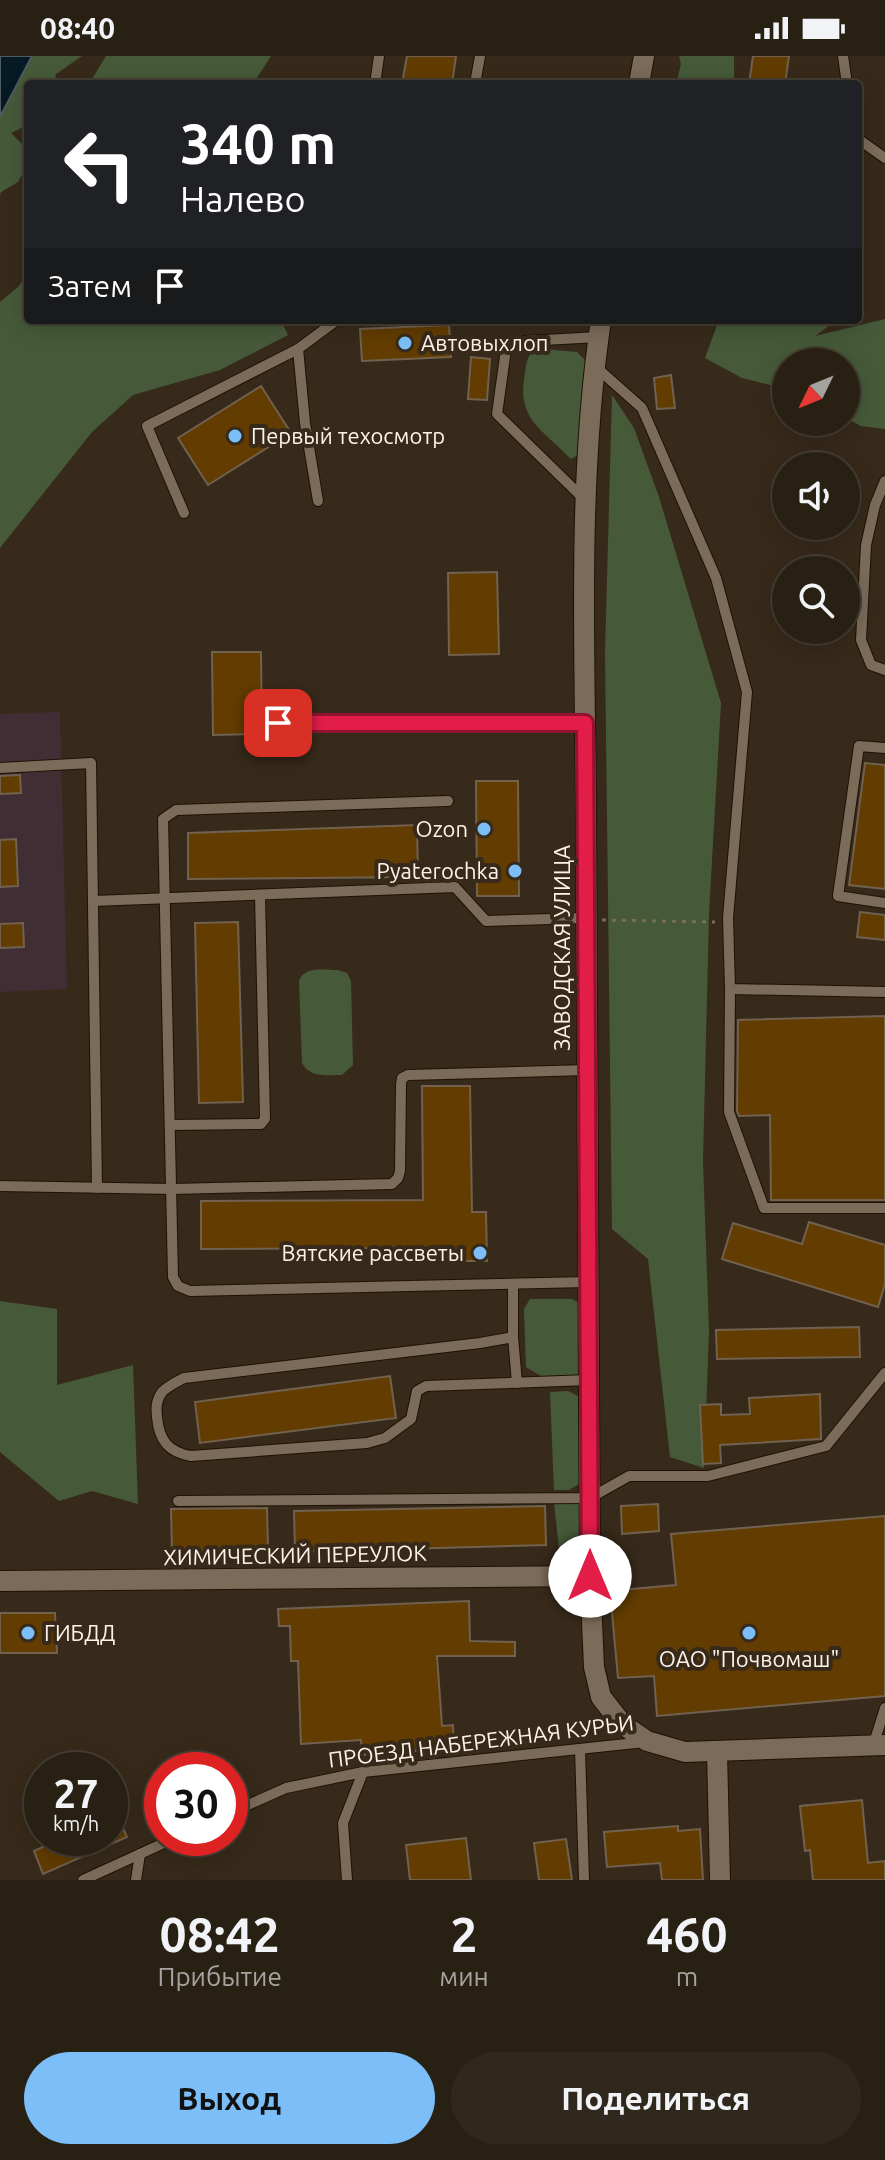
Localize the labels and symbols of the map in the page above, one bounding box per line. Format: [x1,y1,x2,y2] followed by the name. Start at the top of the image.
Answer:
[421,330,549,355] place label: Автовыхлоп
[396,334,414,352] marker: Автовыхлоп
[772,348,860,436] north arrow
[251,423,445,448] place label: Первый техосмотр
[226,427,244,445] marker: Первый техосмотр
[244,689,312,757] pin
[416,816,468,841] place label: Ozon
[475,820,493,838] marker: Ozon
[549,844,574,1051] street label: ЗАВОДСКАЯ УЛИЦА
[377,858,499,883] place label: Pyaterochka
[506,862,524,880] marker: Pyaterochka
[282,1240,464,1265] place label: Вятские рассветы
[471,1244,489,1262] marker: Вятские рассветы
[548,1534,632,1618] position arrow
[163,1540,427,1569] street label: ХИМИЧЕСКИЙ ПЕРЕУЛОК
[44,1620,115,1645] place label: ГИБДД
[19,1624,37,1642] marker: ГИБДД
[740,1624,758,1642] marker: ОАО "Почвомаш"
[659,1646,839,1671] place label: ОАО "Почвомаш"
[327,1709,635,1772] street label: ПРОЕЗД НАБЕРЕЖНАЯ КУРЬИ
[144,1752,248,1856] speed limit sign: 30

